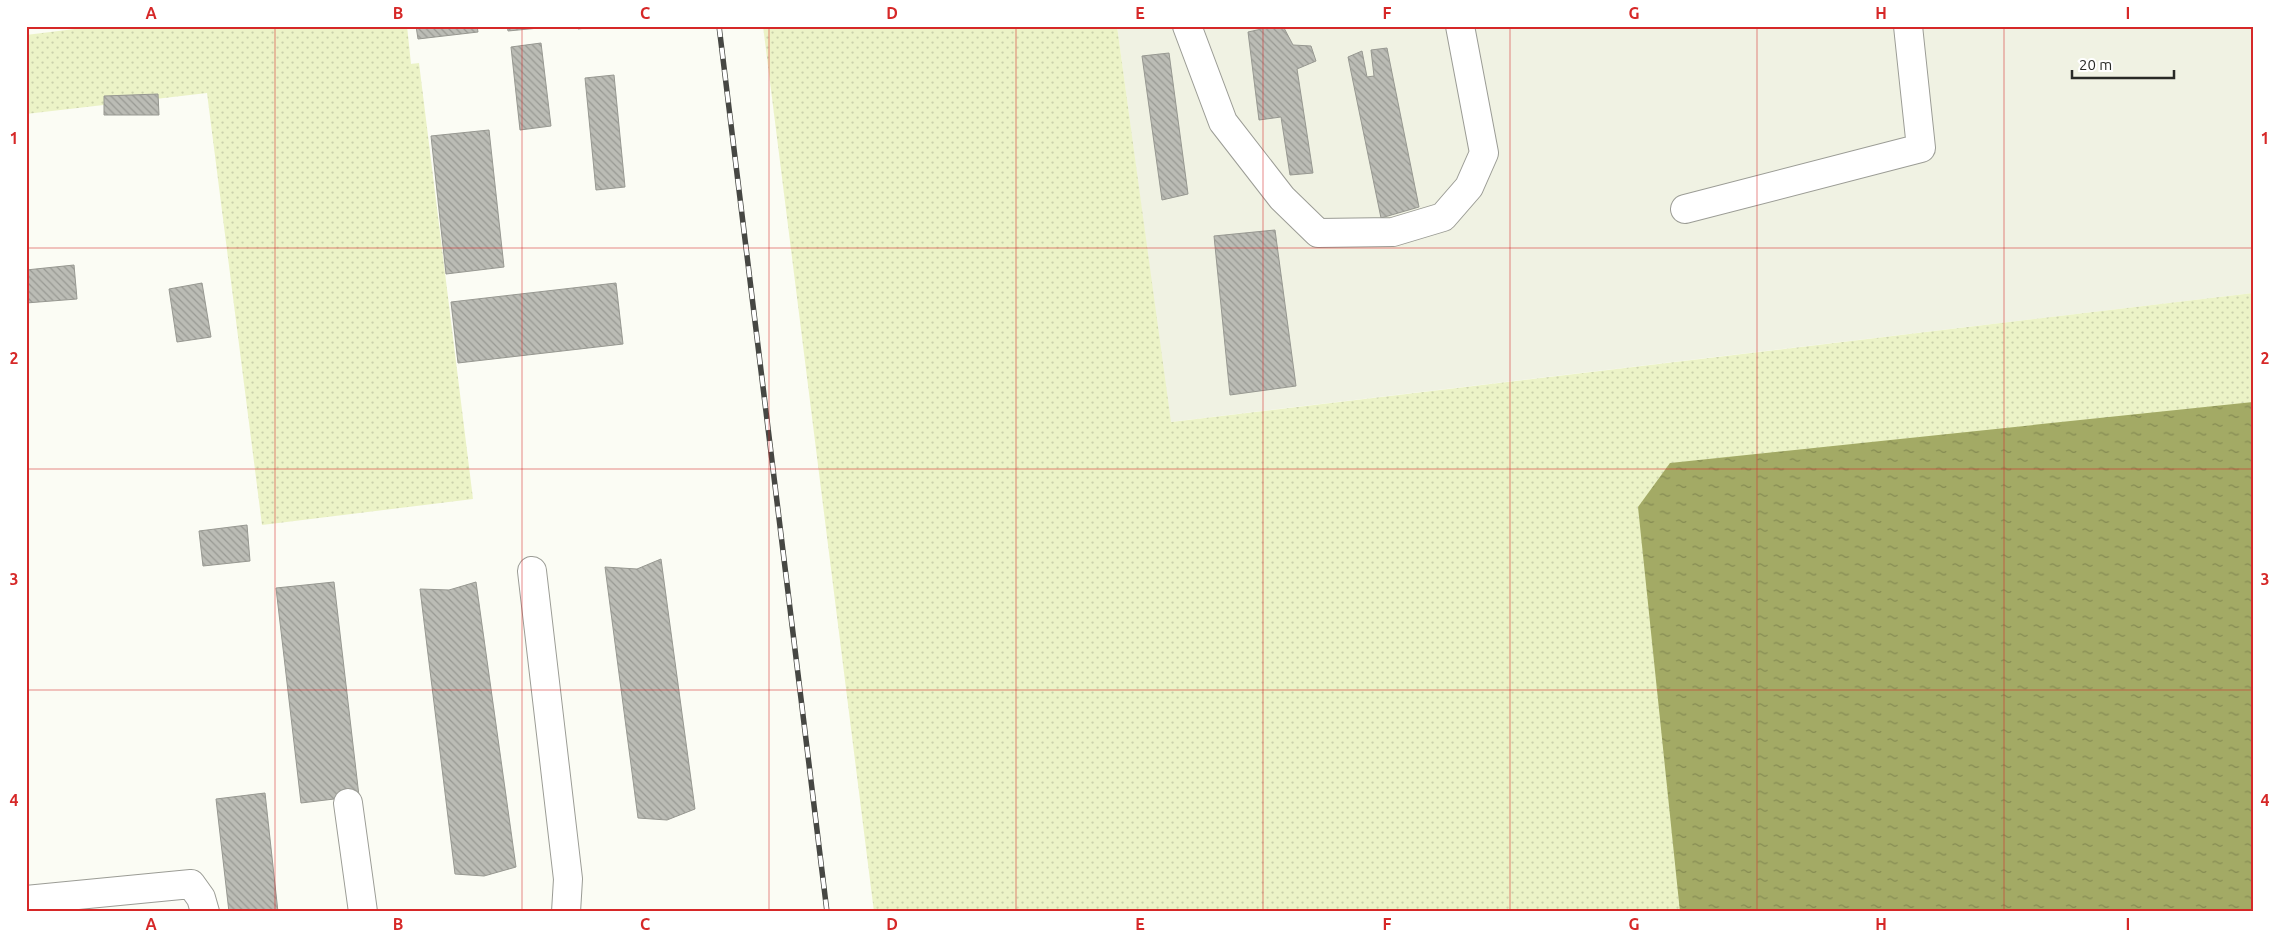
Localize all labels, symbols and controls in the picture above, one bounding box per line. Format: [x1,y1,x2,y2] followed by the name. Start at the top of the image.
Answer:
[145,4,157,22] text: A
[393,4,403,22] text: B
[640,4,650,22] text: C
[886,4,898,22] text: D
[1135,4,1145,22] text: E
[1383,4,1392,22] text: F
[1628,4,1640,22] text: G
[1875,4,1887,22] text: H
[2126,4,2130,22] text: I
[2072,48,2174,80] scale bar
[2079,56,2112,73] text: 20 m
[9,129,19,147] text: 1
[2260,129,2270,147] text: 1
[9,349,19,367] text: 2
[2260,349,2270,367] text: 2
[9,570,19,588] text: 3
[2260,570,2270,588] text: 3
[9,791,19,809] text: 4
[2260,791,2270,809] text: 4
[145,915,157,933] text: A
[393,915,403,933] text: B
[640,915,650,933] text: C
[886,915,898,933] text: D
[1135,915,1145,933] text: E
[1383,915,1392,933] text: F
[1628,915,1640,933] text: G
[1875,915,1887,933] text: H
[2126,915,2130,933] text: I

